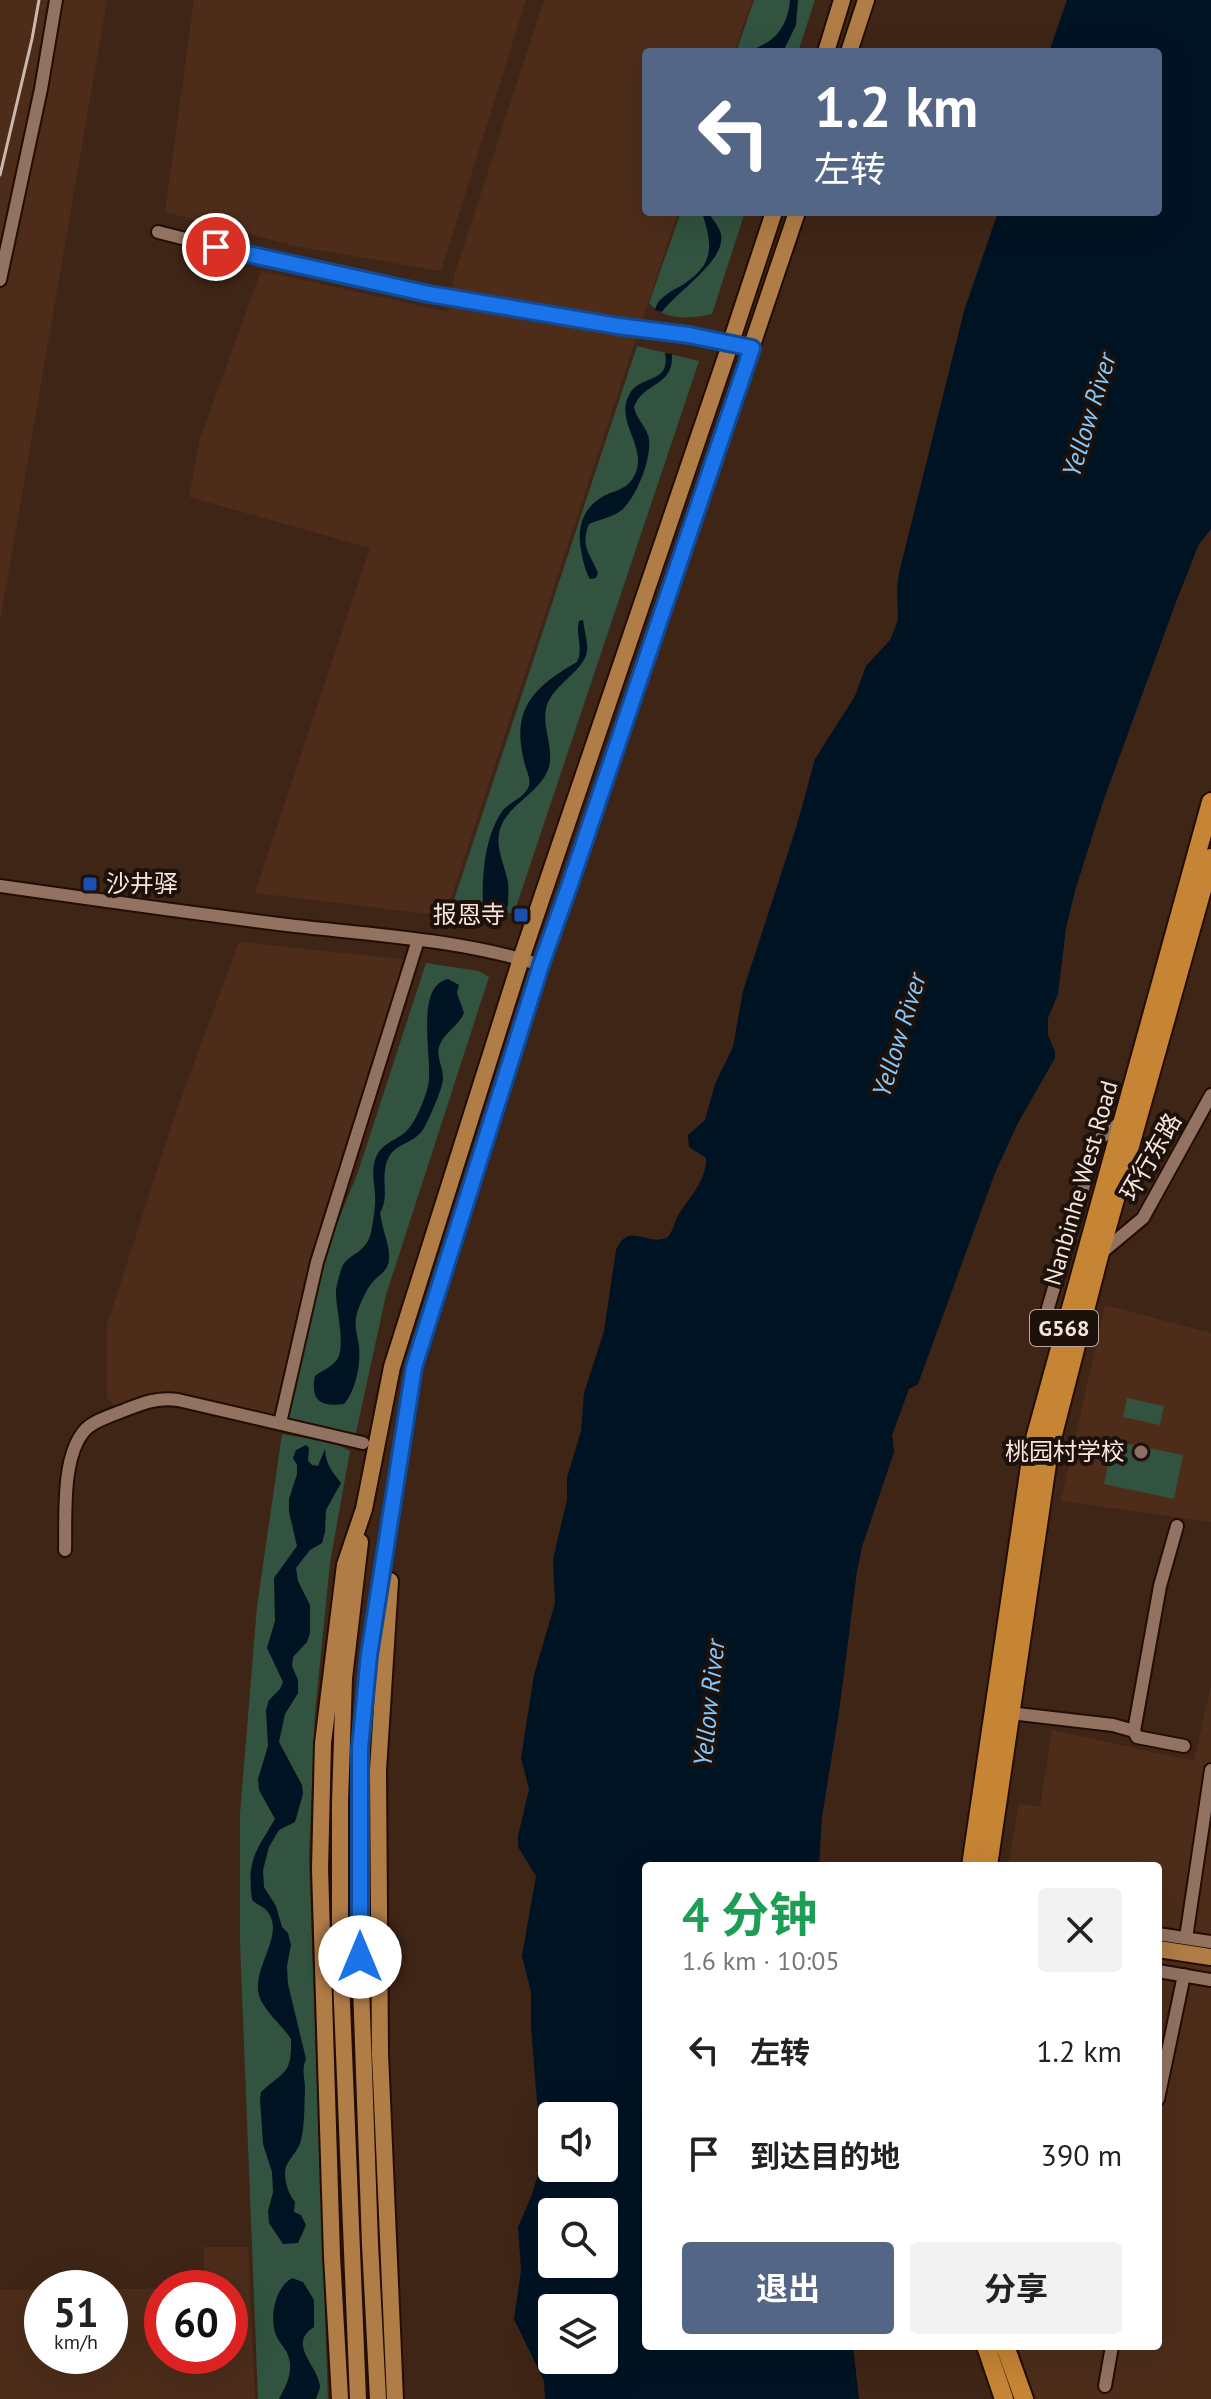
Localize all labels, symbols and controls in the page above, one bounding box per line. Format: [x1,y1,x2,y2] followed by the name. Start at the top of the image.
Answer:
[814,70,978,142] text: 1.2 km
[682,80,786,184] icon: left
[814,145,886,192] text: 左转
[182,213,250,281] pin
[194,225,238,269] icon: arrive
[1054,348,1123,481] water label: Yellow River
[106,868,178,899] place label: 沙井驿
[81,875,99,893] marker: 沙井驿
[433,899,505,930] place label: 报恩寺
[512,906,530,924] marker: 报恩寺
[864,968,933,1101] water label: Yellow River
[1036,1077,1125,1289] street label: Nanbinhe West Road
[1113,1107,1188,1206] street label: 环行东路
[1030,1310,1098,1346] road number: G568
[1005,1436,1125,1467] place label: 桃园村学校
[1132,1443,1150,1461] marker: 桃园村学校
[685,1636,732,1768] water label: Yellow River
[682,1883,817,1945] text: 4 分钟
[1038,1888,1122,1972] button: close
[318,1915,402,1999] position arrow
[682,1944,840,1977] text: 1.6 km · 10:05
[682,2028,726,2072] icon: left
[1036,2031,1122,2070] text: 1.2 km
[750,2032,810,2071] text: 左转
[538,2102,618,2374] map controls
[538,2102,618,2182] button: sound
[682,2132,726,2176] icon: arrive
[1041,2135,1122,2174] text: 390 m
[750,2136,900,2175] text: 到达目的地
[538,2198,618,2278] button: search
[682,2242,894,2334] button: 退出
[910,2242,1122,2334] button: 分享
[144,2270,248,2374] speed limit sign: 60
[53,2286,99,2338] text: 51
[538,2294,618,2374] button: layers
[54,2329,98,2355] text: km/h

